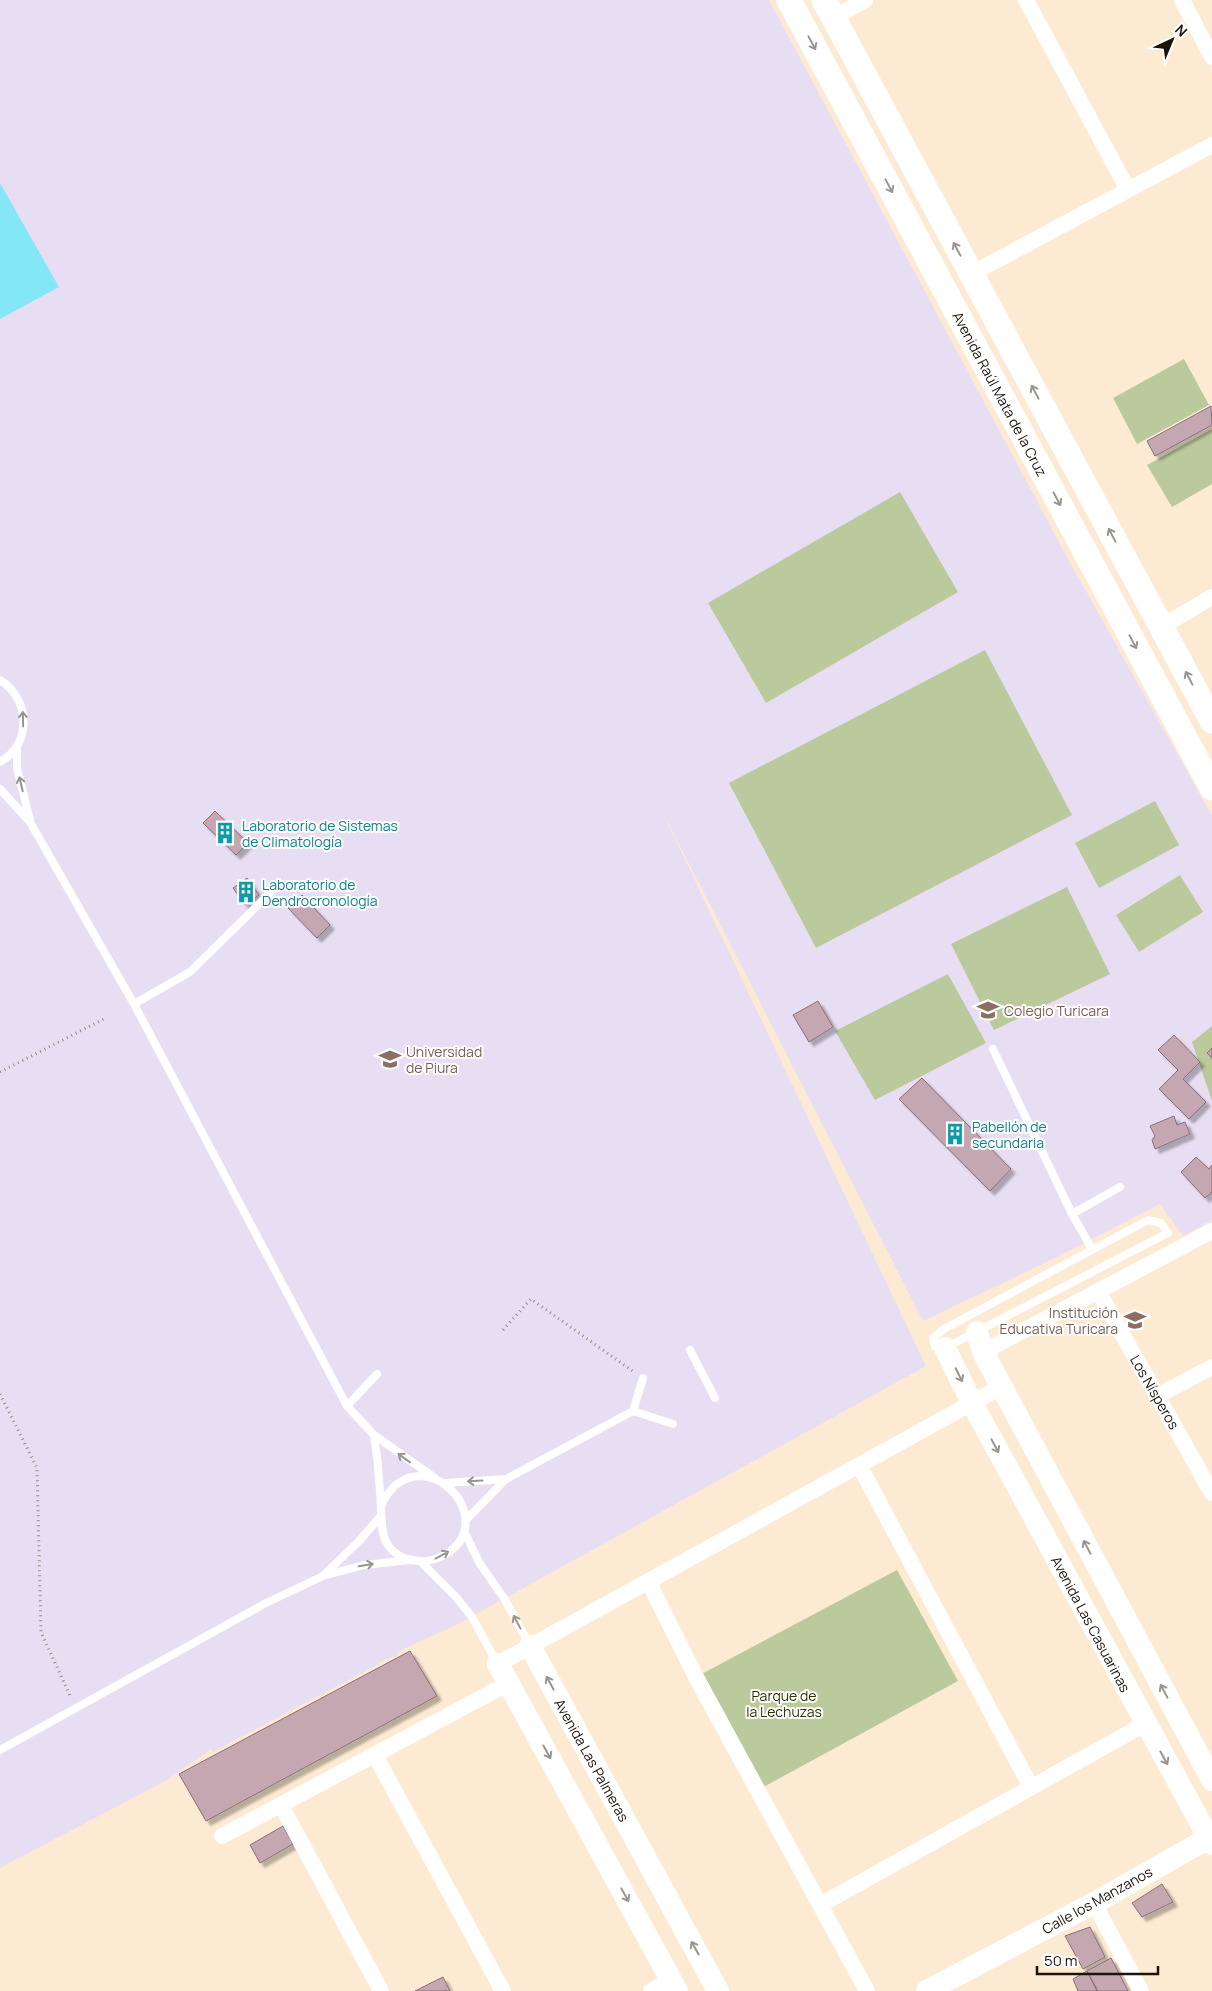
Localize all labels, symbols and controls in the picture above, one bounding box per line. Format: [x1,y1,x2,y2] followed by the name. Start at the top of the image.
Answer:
[1147,15,1197,65] north arrow
[1171,20,1192,41] text: N
[808,35,817,50] one-way arrow
[885,178,894,193] one-way arrow
[952,242,962,257] one-way arrow
[948,308,1052,480] street label: Avenida Raúl Mata de la Cruz
[1029,386,1039,400] one-way arrow
[1053,491,1062,506] one-way arrow
[1107,528,1117,543] one-way arrow
[1129,634,1139,649] one-way arrow
[1184,671,1194,686] one-way arrow
[18,712,28,728] one-way arrow
[15,777,25,793] one-way arrow
[242,816,398,851] place label: Laboratorio de Sistemas de Climatología
[212,820,238,846] building icon: Laboratorio de Sistemas de Climatología
[262,875,378,910] place label: Laboratorio de Dendrocronología
[233,879,259,905] building icon: Laboratorio de Dendrocronología
[975,997,1001,1023] school or university icon: Colegio Turicara
[1004,1001,1109,1020] place label: Colegio Turicara
[406,1042,482,1077] place label: Universidad de Piura
[377,1046,403,1072] school or university icon: Universidad de Piura
[972,1117,1047,1152] place label: Pabellón de secundaria
[942,1121,968,1147] building icon: Pabellón de secundaria
[999,1303,1118,1338] place label: Institución Educativa Turicara
[1122,1307,1148,1333] school or university icon: Institución Educativa Turicara
[1126,1351,1184,1433] street label: Los Nísperos
[955,1367,964,1382] one-way arrow
[990,1438,1000,1453] one-way arrow
[398,1452,411,1463] one-way arrow
[468,1477,484,1486] one-way arrow
[1082,1540,1092,1555] one-way arrow
[435,1550,450,1560] one-way arrow
[1047,1553,1135,1695] street label: Avenida Las Casuarinas
[357,1560,373,1570] one-way arrow
[512,1615,521,1630] one-way arrow
[545,1675,555,1690] one-way arrow
[1159,1683,1169,1698] one-way arrow
[746,1686,822,1721] park label: Parque de la Lechuzas
[550,1695,634,1825] street label: Avenida Las Palmeras
[542,1745,552,1759] one-way arrow
[1159,1750,1169,1765] one-way arrow
[1038,1862,1156,1938] street label: Calle los Manzanos
[620,1887,630,1901] one-way arrow
[690,1941,700,1956] one-way arrow
[1037,1944,1158,1976] scale bar
[1044,1950,1078,1971] text: 50 m

